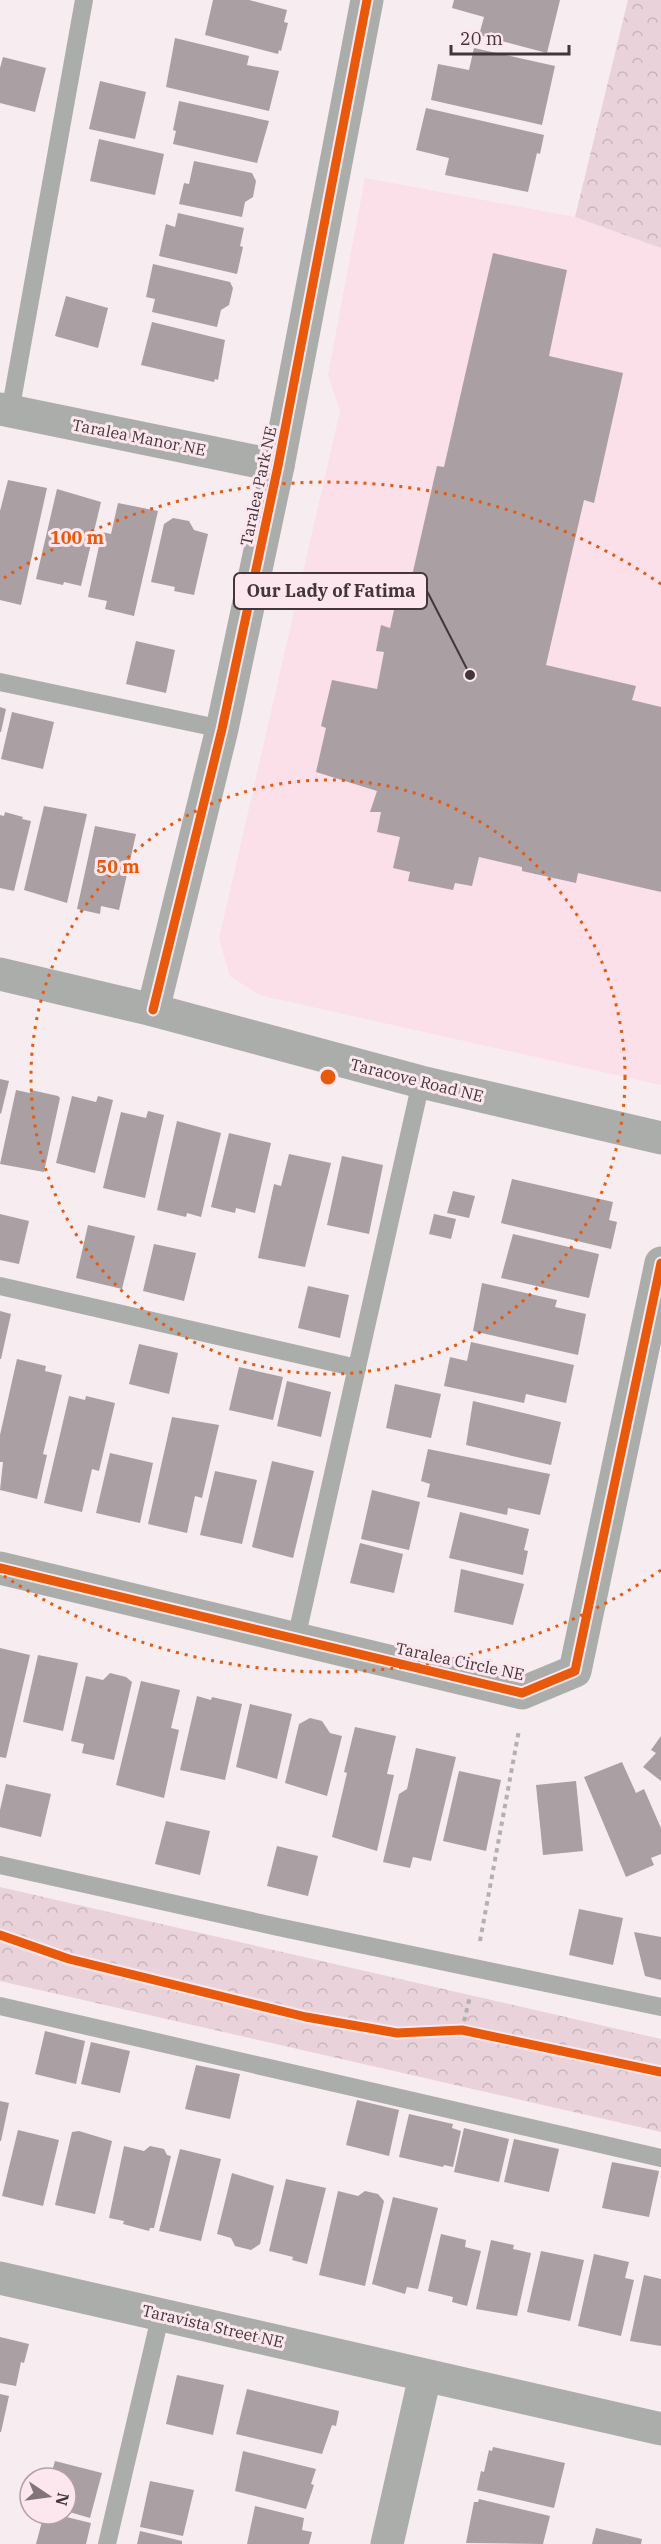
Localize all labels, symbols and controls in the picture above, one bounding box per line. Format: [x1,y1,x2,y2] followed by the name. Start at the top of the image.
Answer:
[451,18,570,56] scale bar
[460,27,503,50] text: 20 m
[70,414,208,460] street label: Taralea Manor NE
[236,424,280,548] street label: Taralea Park NE
[50,526,105,549] text: 100 m
[234,573,427,609] callout: Our Lady of Fatima
[246,579,416,602] text: Our Lady of Fatima
[96,855,140,878] text: 50 m
[348,1054,486,1106] street label: Taracove Road NE
[318,1067,338,1087] centre of rings
[394,1638,526,1684] street label: Taralea Circle NE
[140,2300,286,2352] street label: Taravista Street NE
[18,2466,78,2526] north arrow
[51,2491,74,2508] text: N

